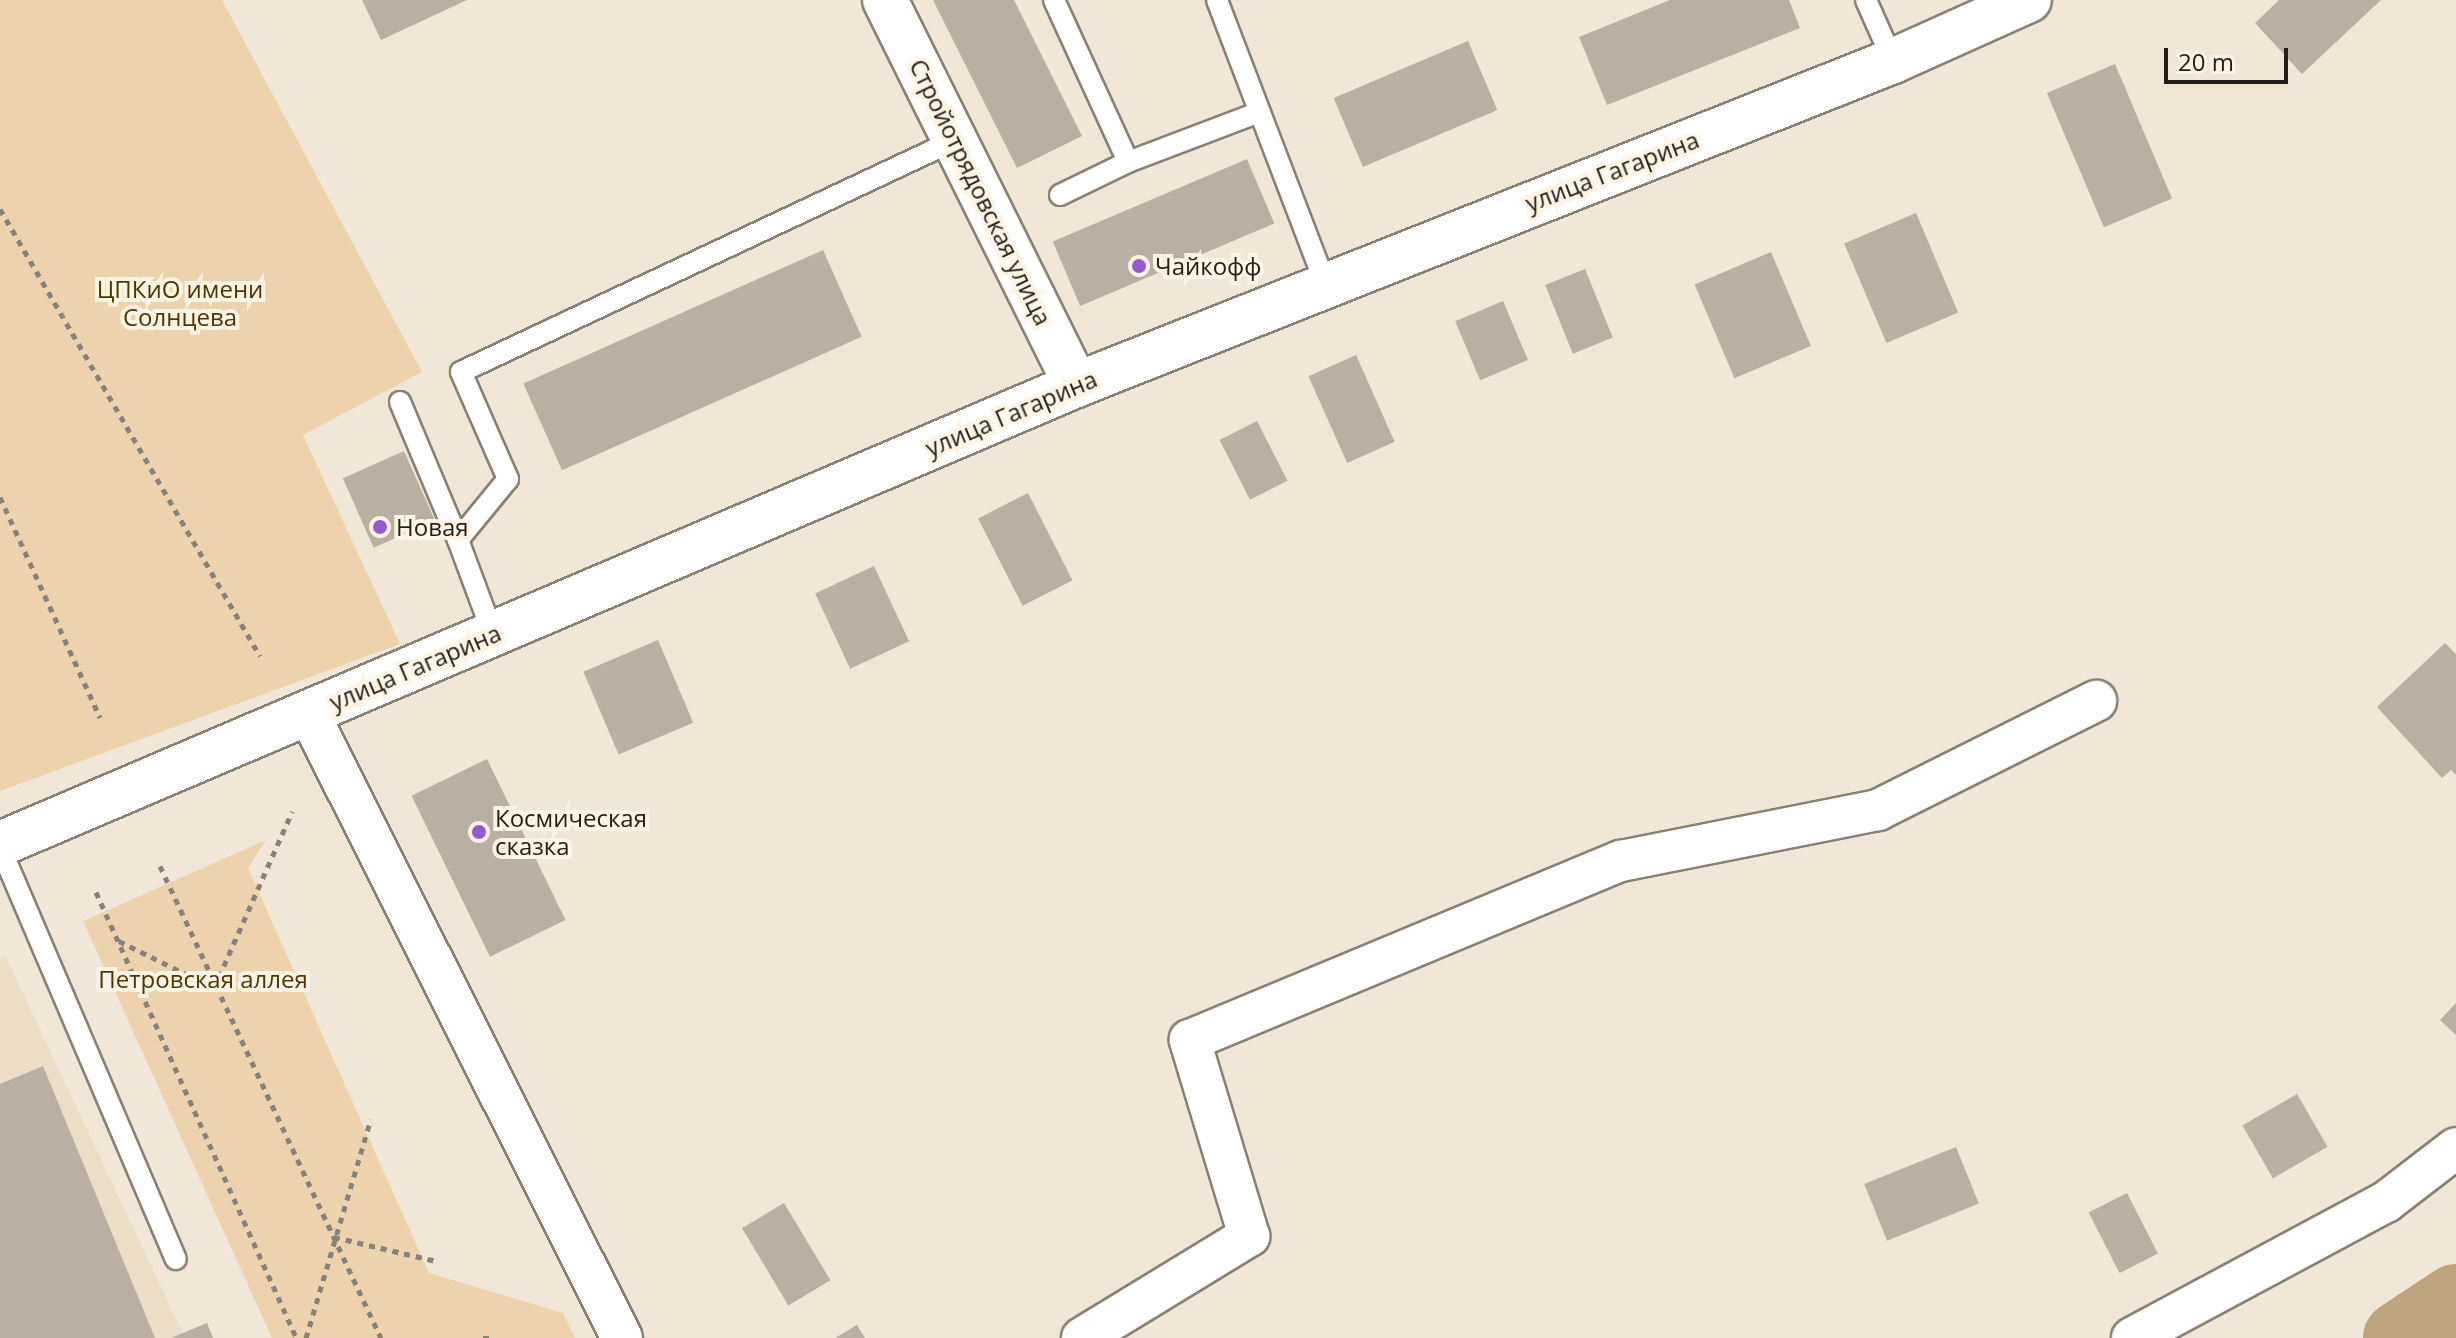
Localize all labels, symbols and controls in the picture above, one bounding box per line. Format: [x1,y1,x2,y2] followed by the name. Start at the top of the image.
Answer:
[2168,32,2292,82] scale bar
[2178,45,2234,78] text: 20 m
[904,54,1058,330] street label: Стройотрядовская улица
[1521,125,1703,217] street label: улица Гагарина
[1155,252,1261,280] place label: Чайкофф
[1130,257,1148,275] marker: Чайкофф
[97,275,263,331] park label: ЦПКиО имени Солнцева
[921,364,1101,462] street label: улица Гагарина
[396,513,469,541] place label: Новая
[371,518,389,536] marker: Новая
[325,618,505,716] street label: улица Гагарина
[495,804,647,860] place label: Космическая сказка
[470,823,488,841] marker: Космическая сказка
[98,965,308,993] park label: Петровская аллея

